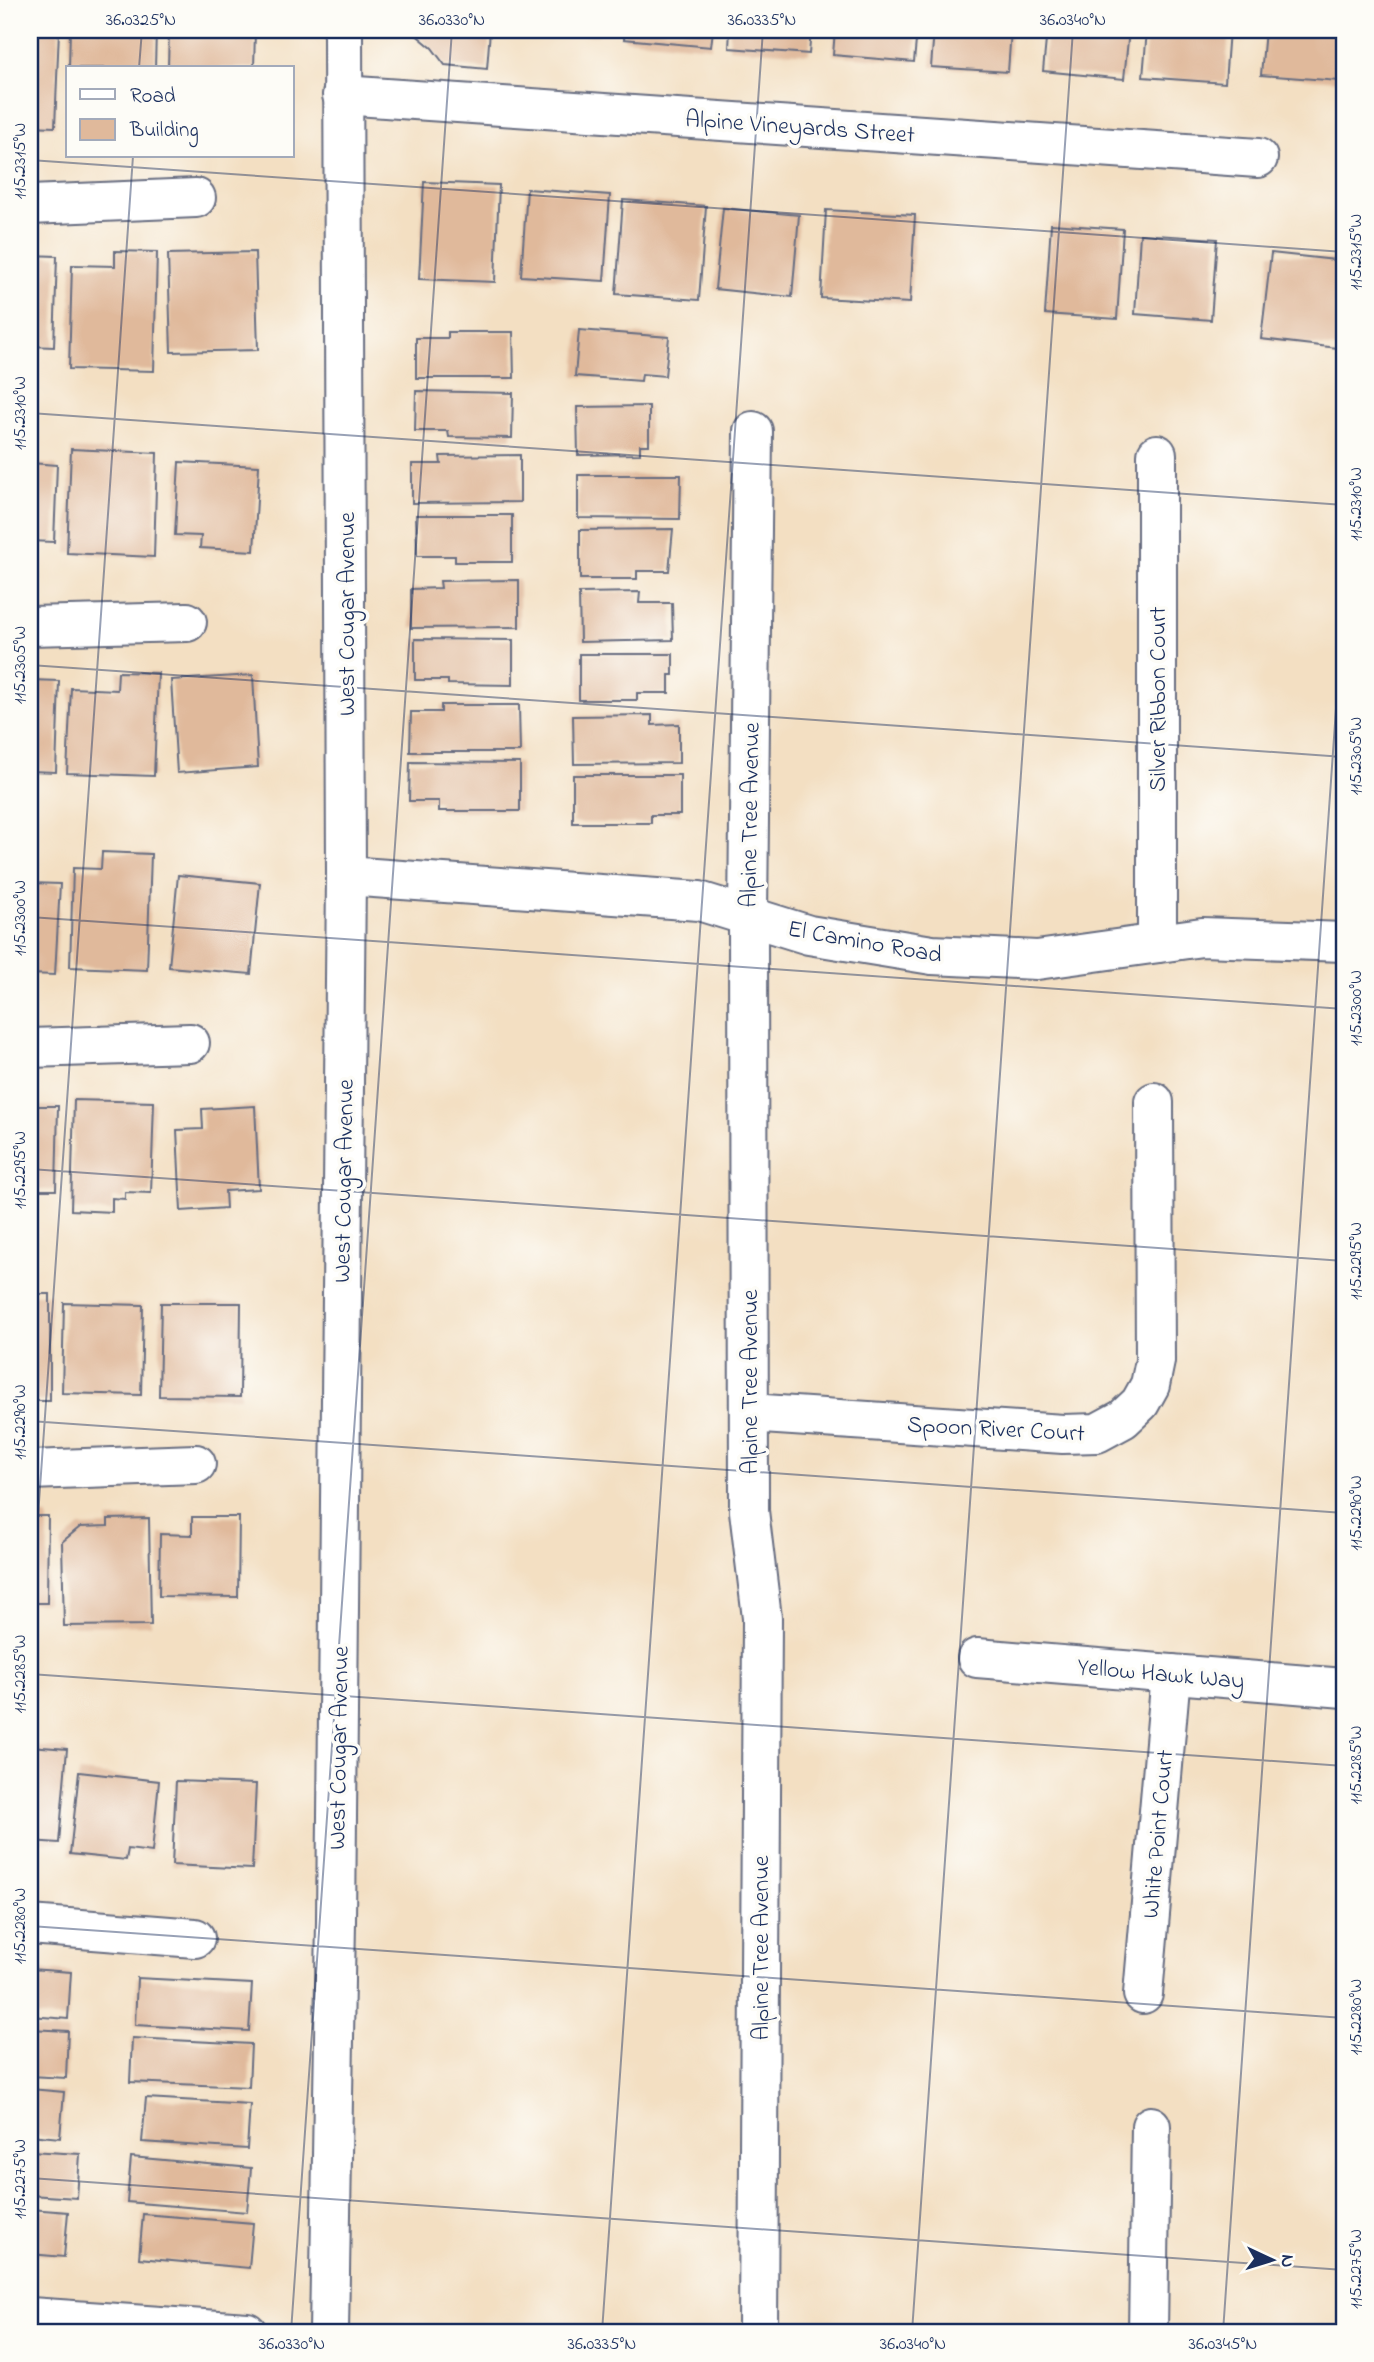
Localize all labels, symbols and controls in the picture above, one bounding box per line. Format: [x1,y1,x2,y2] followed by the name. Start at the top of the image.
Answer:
[106,8,176,34] text: 36.0325°N
[419,8,485,34] text: 36.0330°N
[728,8,796,34] text: 36.0335°N
[1040,8,1106,34] text: 36.0340°N
[66,66,294,158] legend
[130,82,176,112] text: Road
[684,103,916,155] street label: Alpine Vineyards Street
[129,116,199,148] text: Building
[8,123,34,199] text: 115.2315°W
[1344,214,1370,290] text: 115.2315°W
[8,376,34,450] text: 115.2310°W
[1344,467,1370,541] text: 115.2310°W
[331,512,366,716] street label: West Cougar Avenue
[1142,606,1177,792] street label: Silver Ribbon Court
[8,626,34,704] text: 115.2305°W
[1344,717,1370,795] text: 115.2305°W
[732,722,771,908] street label: Alpine Tree Avenue
[8,880,34,956] text: 115.2300°W
[785,913,945,974] street label: El Camino Road
[1344,970,1370,1046] text: 115.2300°W
[326,1079,365,1283] street label: West Cougar Avenue
[8,1131,34,1209] text: 115.2295°W
[1344,1222,1370,1300] text: 115.2295°W
[734,1289,769,1475] street label: Alpine Tree Avenue
[8,1384,34,1460] text: 115.2290°W
[906,1408,1086,1453] street label: Spoon River Court
[1344,1475,1370,1551] text: 115.2290°W
[8,1634,34,1714] text: 115.2285°W
[321,1646,360,1850] street label: West Cougar Avenue
[1076,1651,1246,1701] street label: Yellow Hawk Way
[1344,1725,1370,1805] text: 115.2285°W
[1135,1748,1184,1920] street label: White Point Court
[745,1855,780,2041] street label: Alpine Tree Avenue
[8,1888,34,1964] text: 115.2280°W
[1344,1979,1370,2055] text: 115.2280°W
[8,2139,34,2219] text: 115.2275°W
[1238,2226,1308,2296] north arrow
[1344,2229,1370,2309] text: 115.2275°W
[1273,2254,1300,2269] text: N
[259,2332,325,2358] text: 36.0330°N
[568,2332,636,2358] text: 36.0335°N
[880,2332,946,2358] text: 36.0340°N
[1189,2332,1257,2358] text: 36.0345°N

